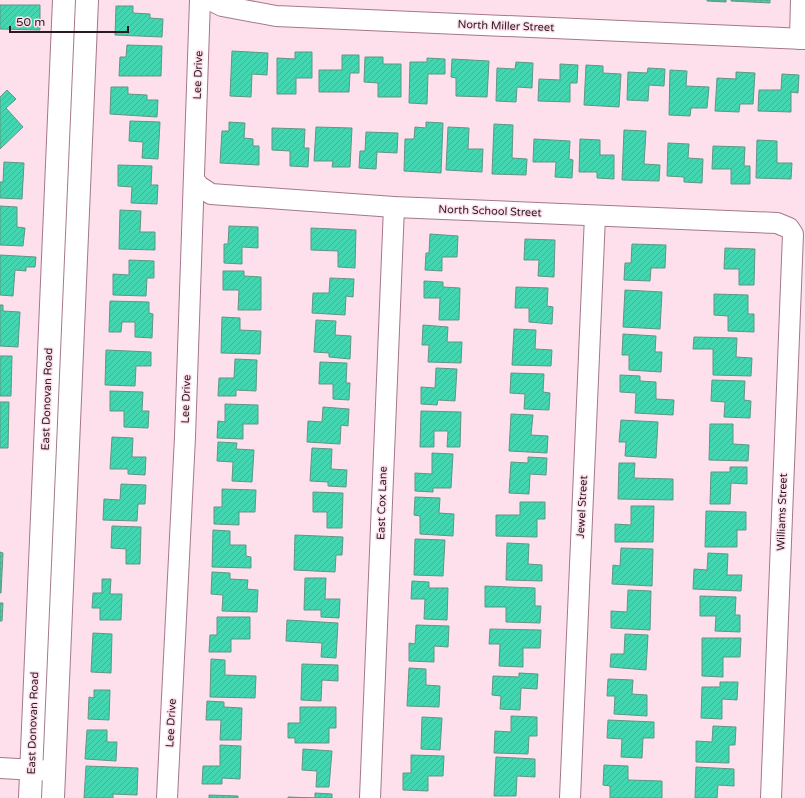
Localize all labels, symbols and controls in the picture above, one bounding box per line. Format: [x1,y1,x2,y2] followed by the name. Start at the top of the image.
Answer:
[10,8,128,34] scale bar
[16,15,45,29] text: 50 m
[457,18,555,34] street label: North Miller Street
[191,50,205,100] street label: Lee Drive
[438,203,542,219] street label: North School Street
[39,347,55,451] street label: East Donovan Road
[179,374,193,424] street label: Lee Drive
[374,466,390,540] street label: East Cox Lane
[774,473,790,551] street label: Williams Street
[574,475,590,539] street label: Jewel Street
[25,671,41,775] street label: East Donovan Road
[163,698,179,748] street label: Lee Drive

